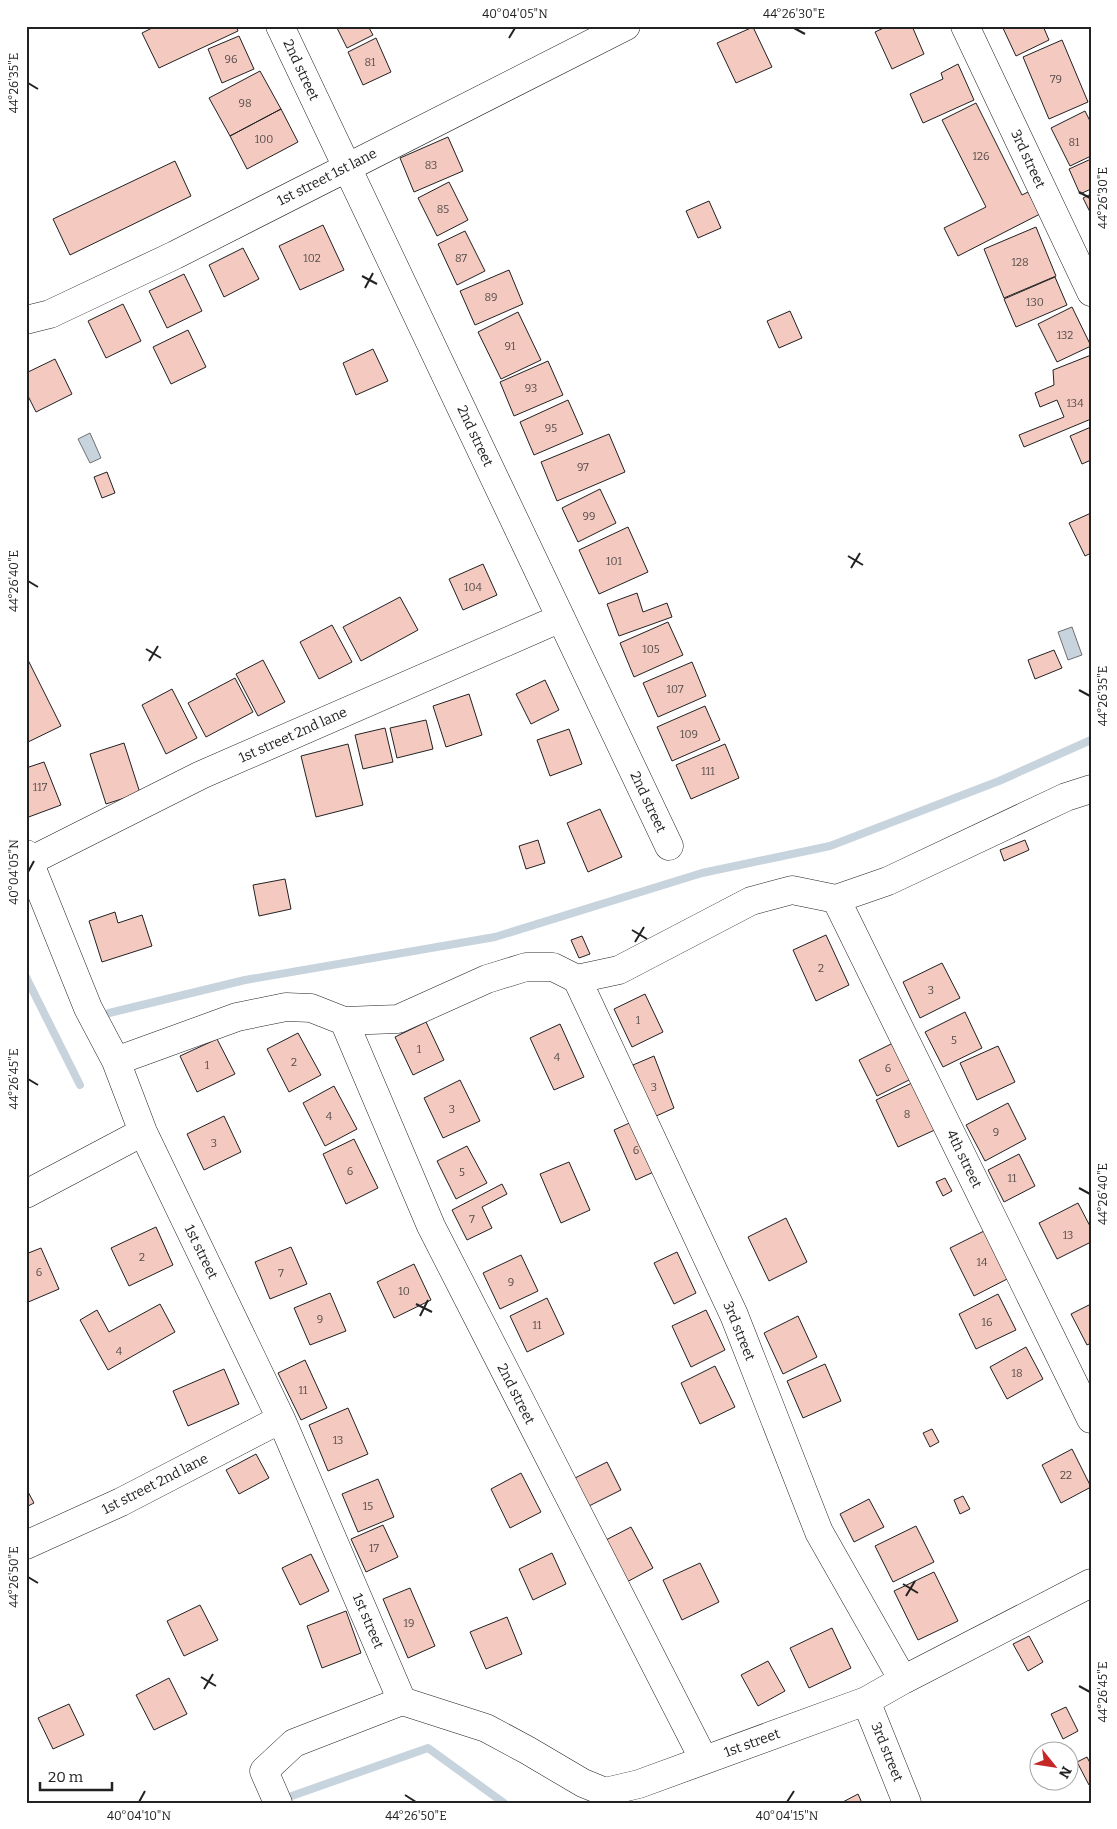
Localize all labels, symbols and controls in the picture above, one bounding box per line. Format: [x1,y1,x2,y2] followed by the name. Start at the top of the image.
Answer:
[482,7,548,21] text: 40°04'05"N
[763,7,825,21] text: 44°26'30"E
[279,37,323,103] street label: 2nd street
[7,53,21,113] text: 44°26'35"E
[225,53,237,66] house number: 96
[364,56,376,69] house number: 81
[1050,73,1062,86] house number: 79
[238,97,252,110] house number: 98
[1007,127,1049,191] street label: 3rd street
[255,133,273,146] house number: 100
[1068,136,1080,149] house number: 81
[274,145,380,209] street label: 1st street 1st lane
[973,150,989,163] house number: 126
[425,159,437,172] house number: 83
[1096,167,1110,229] text: 44°26'30"E
[437,203,449,216] house number: 85
[303,252,321,265] house number: 102
[455,252,468,265] house number: 87
[1011,256,1029,269] house number: 128
[484,291,498,304] house number: 89
[1026,296,1044,309] house number: 130
[1057,329,1073,342] house number: 132
[505,340,516,353] house number: 91
[525,382,537,395] house number: 93
[1066,397,1084,410] house number: 134
[453,403,497,469] street label: 2nd street
[545,422,557,435] house number: 95
[577,461,589,474] house number: 97
[583,510,595,523] house number: 99
[7,550,21,612] text: 44°26'40"E
[606,555,623,568] house number: 101
[464,581,483,594] house number: 104
[642,643,660,656] house number: 105
[1096,666,1110,726] text: 44°26'35"E
[666,683,684,696] house number: 107
[236,704,350,766] street label: 1st street 2nd lane
[680,728,698,741] house number: 109
[701,765,715,778] house number: 111
[626,769,670,835] street label: 2nd street
[33,781,48,794] house number: 117
[7,839,21,905] text: 40°04'05"N
[818,962,824,975] house number: 2
[928,984,934,997] house number: 3
[636,1014,641,1027] house number: 1
[951,1034,957,1047] house number: 5
[417,1043,422,1056] house number: 1
[7,1049,21,1109] text: 44°26'45"E
[554,1051,561,1064] house number: 4
[291,1056,297,1069] house number: 2
[205,1059,210,1072] house number: 1
[885,1062,891,1075] house number: 6
[651,1081,657,1094] house number: 3
[449,1103,455,1116] house number: 3
[904,1108,910,1121] house number: 8
[326,1110,333,1123] house number: 4
[993,1126,999,1139] house number: 9
[943,1127,985,1191] street label: 4th street
[211,1137,217,1150] house number: 3
[633,1144,639,1157] house number: 6
[1096,1163,1110,1225] text: 44°26'40"E
[347,1165,353,1178] house number: 6
[459,1166,465,1179] house number: 5
[1008,1172,1017,1185] house number: 11
[469,1213,475,1226] house number: 7
[181,1222,221,1282] street label: 1st street
[1063,1229,1073,1242] house number: 13
[139,1251,145,1264] house number: 2
[977,1256,988,1269] house number: 14
[36,1266,42,1279] house number: 6
[278,1267,284,1280] house number: 7
[508,1276,514,1289] house number: 9
[398,1285,410,1298] house number: 10
[719,1299,759,1363] street label: 3rd street
[317,1313,323,1326] house number: 9
[982,1316,992,1329] house number: 16
[533,1319,542,1332] house number: 11
[116,1345,123,1358] house number: 4
[494,1361,538,1427] street label: 2nd street
[1011,1367,1023,1380] house number: 18
[299,1384,308,1397] house number: 11
[333,1434,343,1447] house number: 13
[99,1450,211,1518] street label: 1st street 2nd lane
[1060,1469,1072,1482] house number: 22
[363,1500,373,1513] house number: 15
[369,1542,379,1555] house number: 17
[7,1546,21,1608] text: 44°26'50"E
[349,1591,387,1651] street label: 1st street
[404,1617,414,1630] house number: 19
[1096,1662,1110,1722] text: 44°26'45"E
[867,1720,907,1784] street label: 3rd street
[722,1725,782,1761] street label: 1st street
[1030,1742,1080,1792] north arrow
[40,1759,112,1791] scale bar
[1055,1763,1075,1781] text: N
[48,1768,84,1786] text: 20 m
[107,1809,171,1823] text: 40°04'10"N
[385,1809,447,1823] text: 44°26'50"E
[756,1809,819,1823] text: 40°04'15"N

